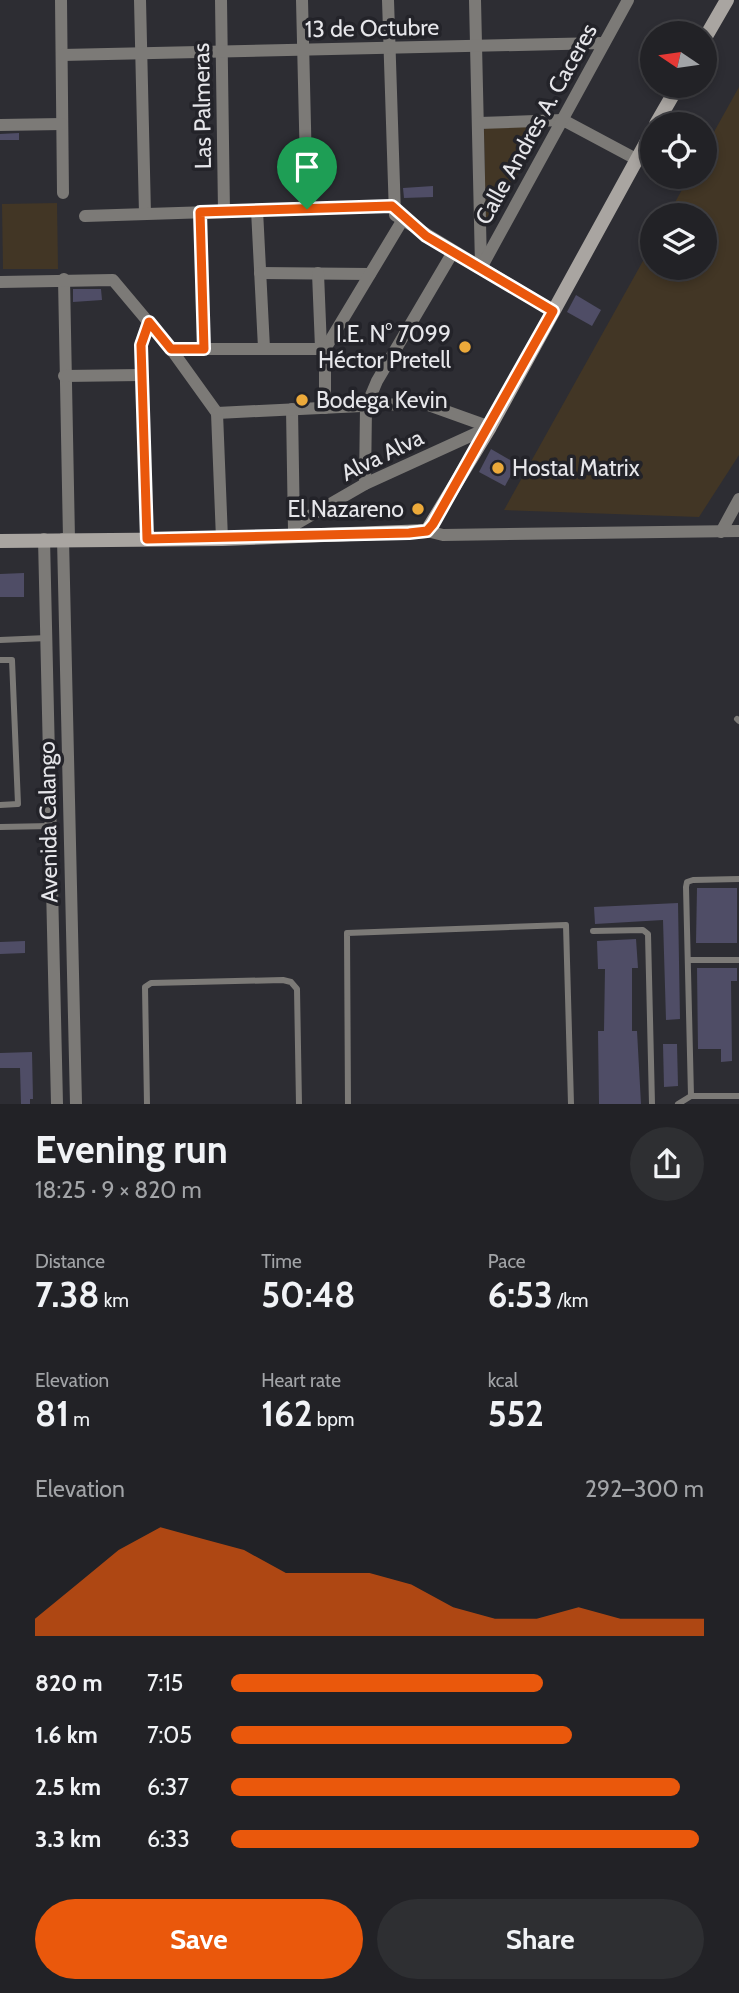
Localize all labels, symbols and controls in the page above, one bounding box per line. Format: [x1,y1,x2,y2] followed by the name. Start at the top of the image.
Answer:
[305,13,440,43] street label: 13 de Octubre
[469,18,603,230] street label: Calle Andres A. Caceres
[640,21,718,98] north arrow
[640,21,717,280] map controls
[187,43,217,169] street label: Las Palmeras
[640,112,717,189] button: locate
[277,137,337,209] pin
[288,148,326,186] icon: arrive
[640,203,717,280] button: layers
[318,320,452,374] place label: I.E. N° 7099 Héctor Pretell
[457,339,473,355] marker: I.E. N° 7099 Héctor Pretell
[316,386,448,414] place label: Bodega Kevin
[294,392,310,408] marker: Bodega Kevin
[336,423,428,487] street label: Alva Alva
[512,454,640,482] place label: Hostal Matrix
[490,460,506,476] marker: Hostal Matrix
[288,495,404,523] place label: El Nazareno
[410,501,426,517] marker: El Nazareno
[33,741,63,903] street label: Avenida Calango
[35,1126,228,1173] text: Evening run
[630,1127,704,1201] button: share
[35,1176,202,1204] text: 18:25 · 9 × 820 m
[35,1250,105,1273] text: Distance
[261,1250,302,1273] text: Time
[488,1250,526,1273] text: Pace
[35,1273,99,1316] text: 7.38
[261,1273,355,1316] text: 50:48
[488,1273,553,1316] text: 6:53
[99,1289,129,1312] text: km
[553,1289,588,1312] text: /km
[35,1369,109,1392] text: Elevation
[261,1369,341,1392] text: Heart rate
[488,1369,518,1392] text: kcal
[35,1392,69,1435] text: 81
[261,1392,312,1435] text: 162
[488,1392,544,1435] text: 552
[69,1408,90,1431] text: m
[312,1408,355,1431] text: bpm
[35,1475,125,1503] text: Elevation
[585,1475,704,1503] text: 292–300 m
[35,1669,102,1697] text: 820 m
[147,1669,183,1697] text: 7:15
[35,1721,98,1749] text: 1.6 km
[147,1721,192,1749] text: 7:05
[35,1773,101,1801] text: 2.5 km
[147,1773,189,1801] text: 6:37
[35,1825,101,1853] text: 3.3 km
[147,1825,190,1853] text: 6:33
[35,1899,363,1979] button: Save
[377,1899,704,1979] button: Share

